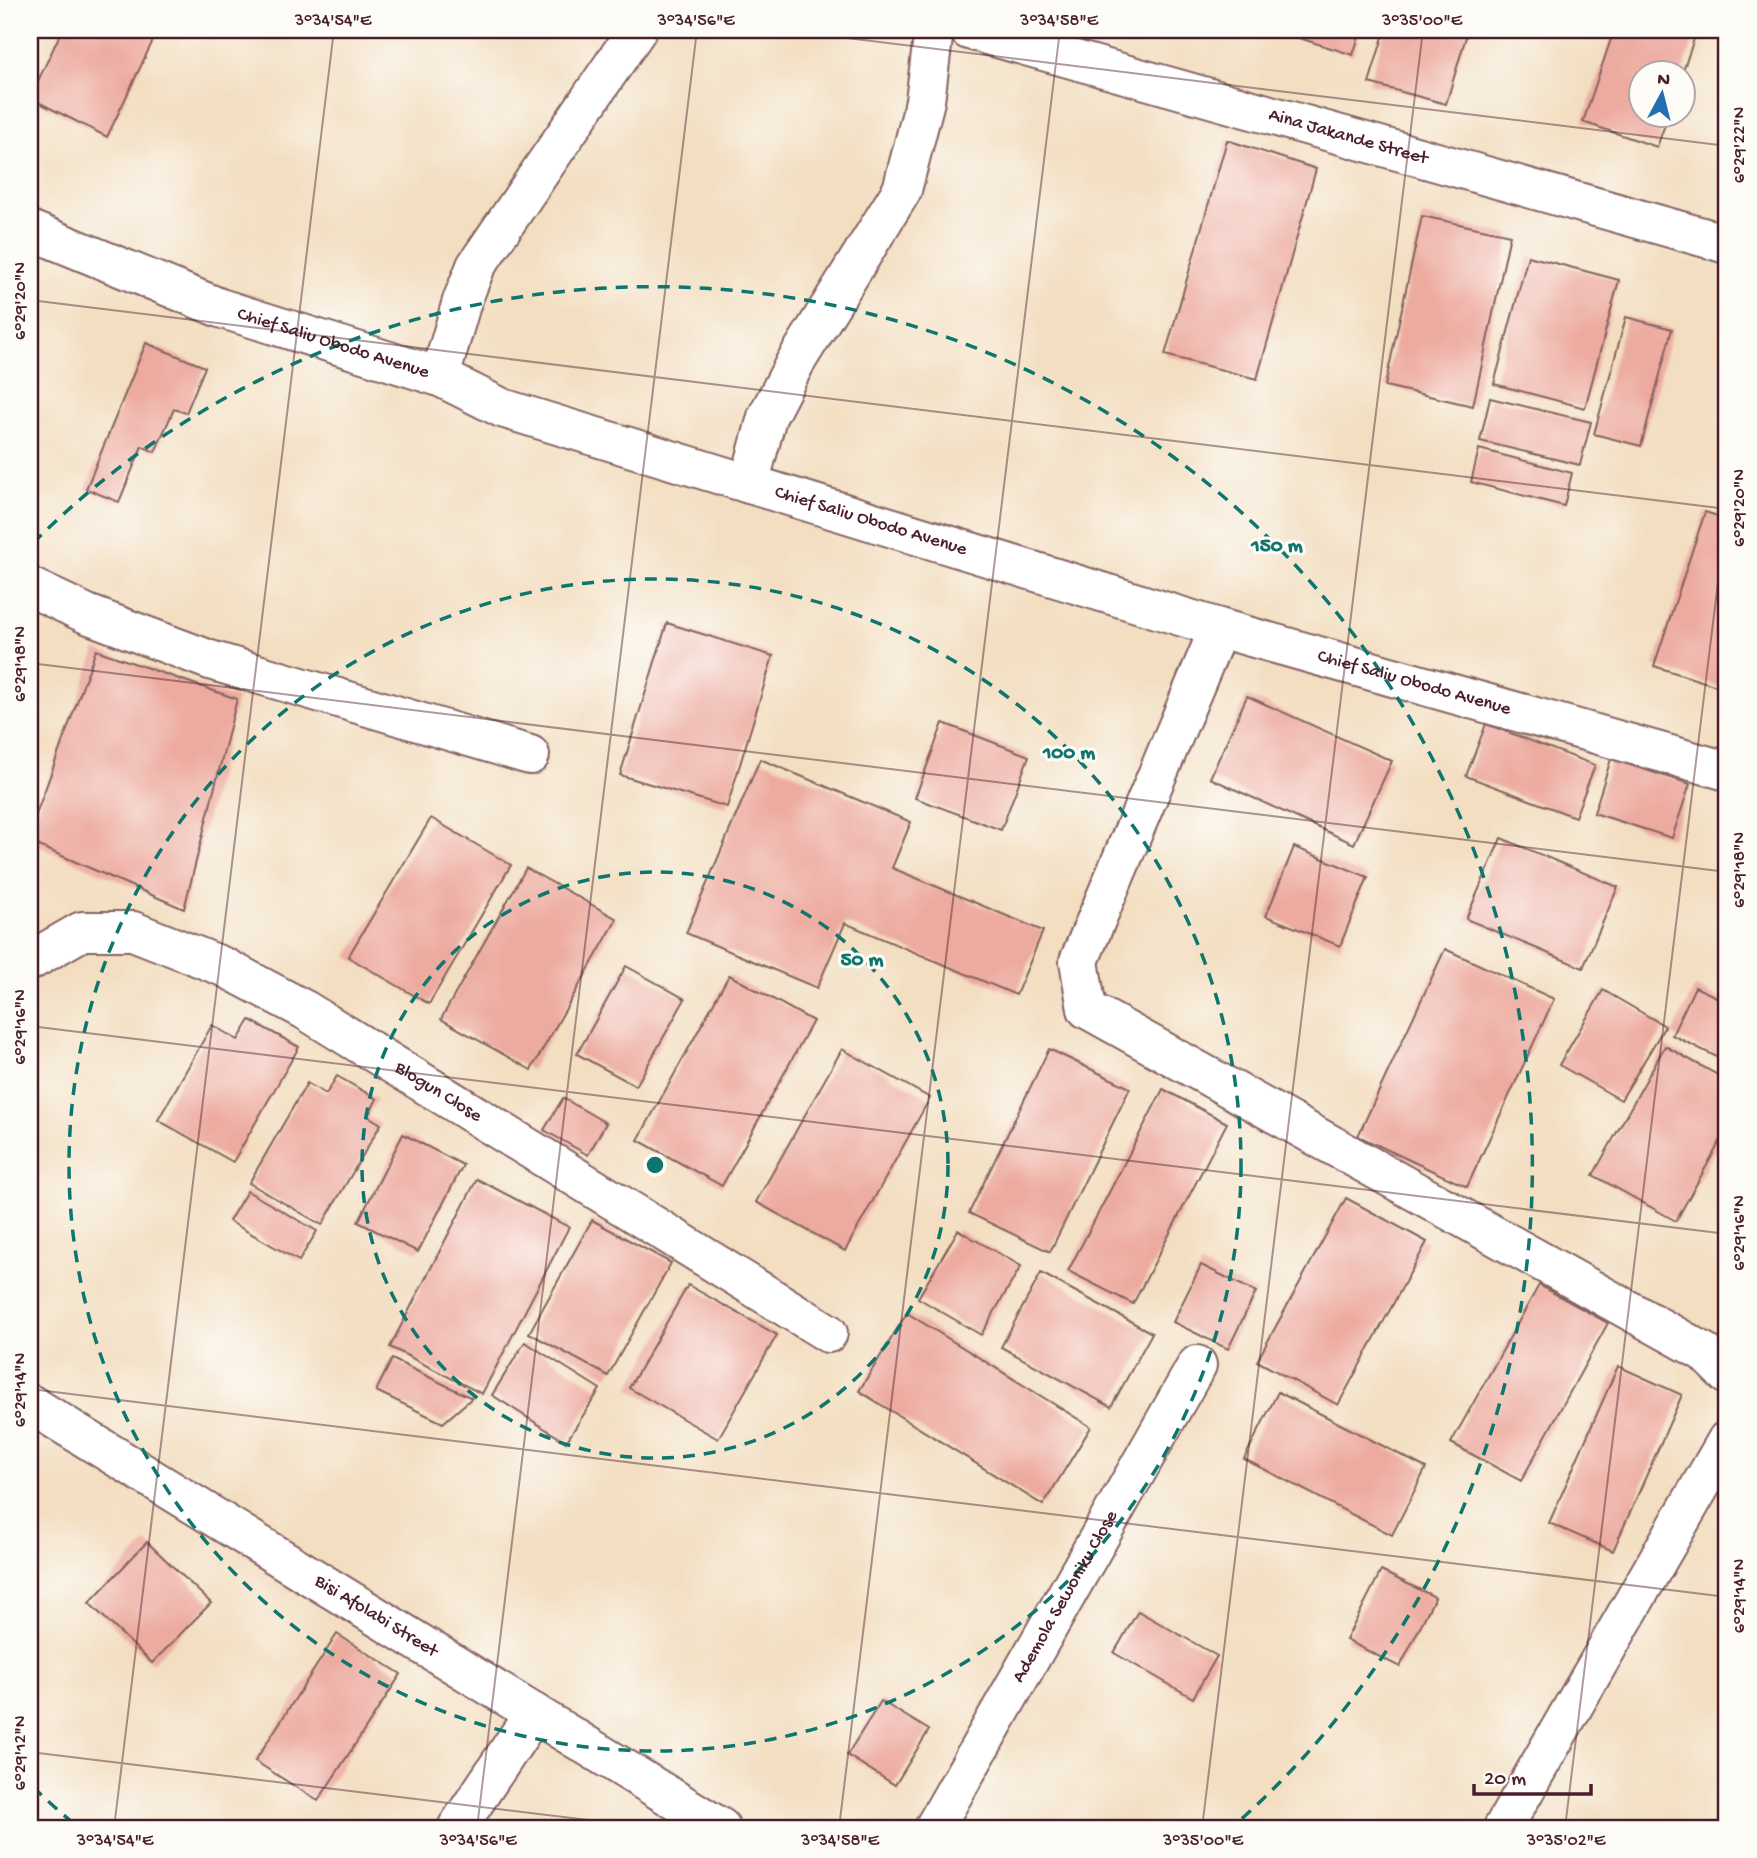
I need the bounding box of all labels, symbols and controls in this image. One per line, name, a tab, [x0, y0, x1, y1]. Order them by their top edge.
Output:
text: 3°34'54"E	[294, 11, 372, 32]
text: 3°34'56"E	[656, 11, 735, 32]
text: 3°34'58"E	[1019, 11, 1099, 32]
text: 3°35'00"E	[1381, 11, 1463, 32]
north arrow	[1628, 60, 1698, 130]
text: N	[1656, 68, 1671, 93]
street label: Aina Jakande Street	[1266, 104, 1433, 171]
text: 6°29'22"N	[1730, 107, 1751, 183]
text: 6°29'20"N	[11, 262, 32, 340]
street label: Chief Saliu Obodo Avenue	[234, 303, 432, 384]
text: 6°29'20"N	[1730, 469, 1751, 547]
street label: Chief Saliu Obodo Avenue	[772, 481, 970, 562]
text: 150 m	[1250, 535, 1303, 560]
text: 6°29'18"N	[11, 626, 32, 702]
street label: Chief Saliu Obodo Avenue	[1315, 645, 1514, 721]
text: 100 m	[1042, 742, 1095, 767]
text: 6°29'18"N	[1730, 832, 1751, 908]
text: 50 m	[841, 949, 884, 974]
text: 6°29'16"N	[11, 989, 32, 1065]
street label: Blogun Close	[389, 1056, 486, 1128]
centre of rings	[643, 1153, 667, 1177]
text: 6°29'16"N	[1730, 1195, 1751, 1271]
text: 6°29'14"N	[11, 1353, 32, 1427]
street label: Ademola Sewoniku Close	[1007, 1506, 1123, 1687]
text: 6°29'14"N	[1730, 1559, 1751, 1633]
street label: Bisi Afolabi Street	[309, 1569, 444, 1664]
text: 6°29'12"N	[11, 1716, 32, 1790]
scale bar	[1474, 1753, 1591, 1797]
text: 20 m	[1484, 1768, 1526, 1793]
text: 3°34'54"E	[76, 1831, 154, 1852]
text: 3°34'56"E	[438, 1831, 517, 1852]
text: 3°34'58"E	[800, 1831, 880, 1852]
text: 3°35'00"E	[1162, 1831, 1244, 1852]
text: 3°35'02"E	[1526, 1831, 1606, 1852]

